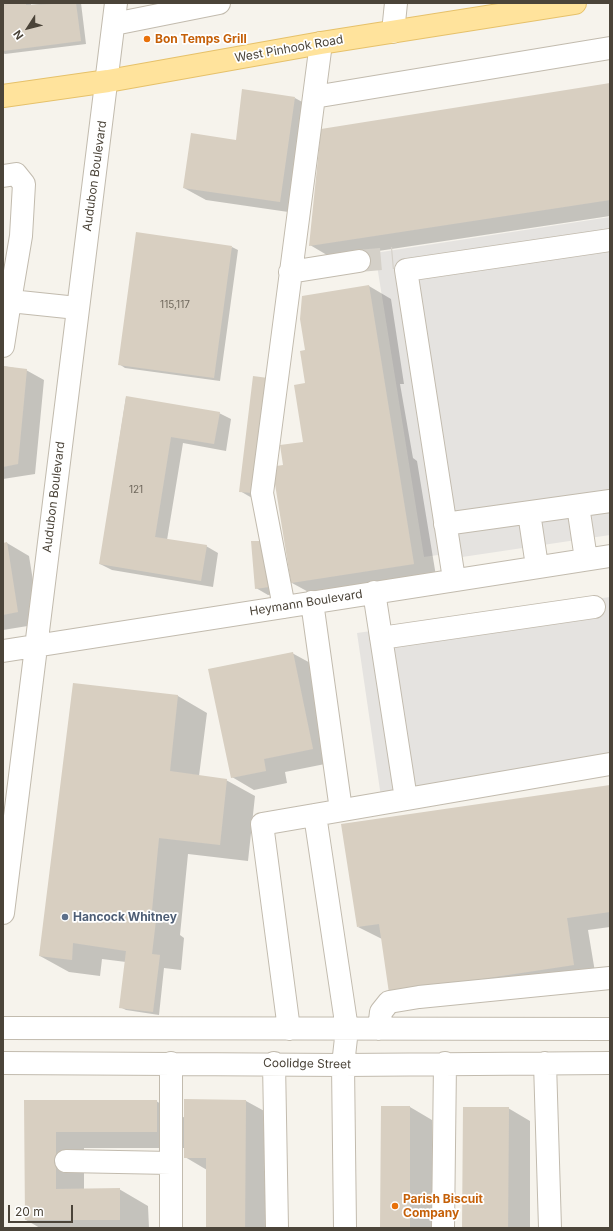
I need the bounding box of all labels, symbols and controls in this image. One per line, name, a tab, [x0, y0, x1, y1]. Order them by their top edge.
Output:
north arrow	[8, 8, 48, 48]
text: N	[10, 28, 26, 43]
place label: Bon Temps Grill	[155, 32, 247, 46]
street label: West Pinhook Road	[234, 32, 344, 66]
marker: Bon Temps Grill	[142, 34, 152, 44]
street label: Audubon Boulevard	[80, 120, 110, 232]
house number: 115,117	[160, 299, 190, 311]
street label: Audubon Boulevard	[40, 441, 68, 553]
house number: 121	[129, 484, 143, 496]
street label: Heymann Boulevard	[249, 587, 363, 619]
place label: Hancock Whitney	[73, 910, 177, 924]
marker: Hancock Whitney	[60, 912, 70, 922]
street label: Coolidge Street	[263, 1056, 351, 1072]
place label: Parish Biscuit Company	[403, 1192, 483, 1220]
scale bar	[10, 1197, 75, 1223]
marker: Parish Biscuit Company	[390, 1201, 400, 1211]
text: 20 m	[15, 1204, 44, 1219]

